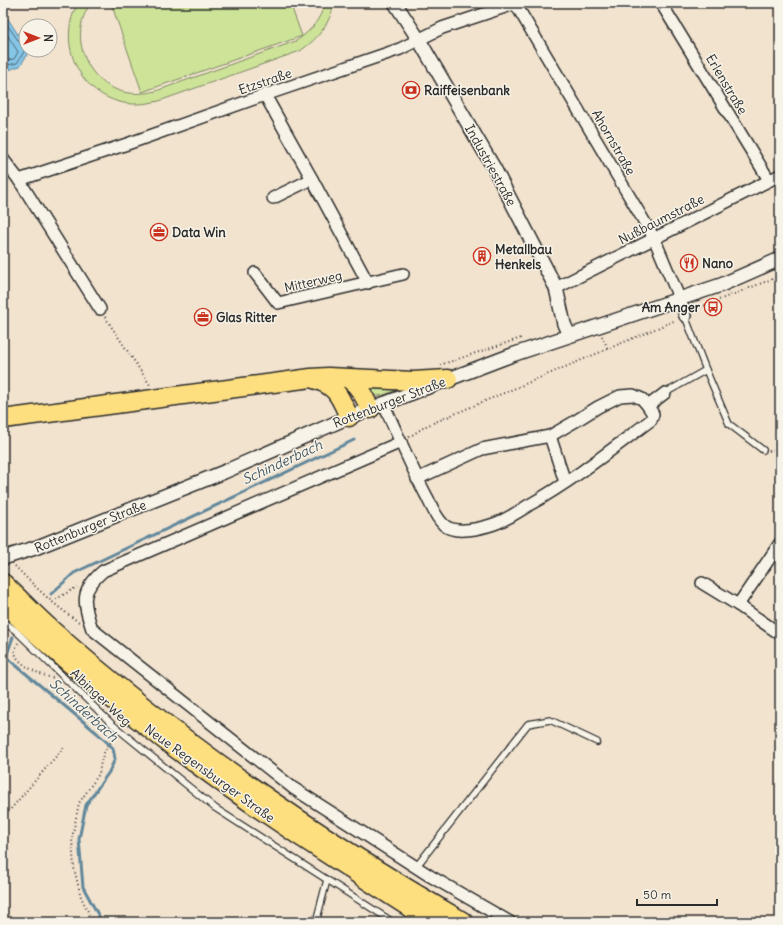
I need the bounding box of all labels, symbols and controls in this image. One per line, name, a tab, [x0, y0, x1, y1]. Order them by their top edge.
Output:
north arrow	[18, 18, 58, 58]
text: N	[41, 34, 55, 42]
street label: Erlenstraße	[702, 51, 751, 117]
street label: Etzstraße	[236, 64, 294, 98]
bank icon: Raiffeisenbank	[401, 80, 421, 100]
place label: Raiffeisenbank	[424, 82, 510, 99]
street label: Ahornstraße	[588, 106, 639, 178]
street label: Industriestraße	[461, 121, 520, 209]
street label: Nußbaumstraße	[615, 191, 707, 248]
office icon: Data Win	[149, 222, 169, 242]
place label: Data Win	[172, 224, 226, 241]
place label: Metallbau Henkels	[495, 241, 553, 273]
building icon: Metallbau Henkels	[472, 246, 492, 266]
restaurant icon: Nano	[679, 253, 699, 273]
place label: Nano	[702, 255, 733, 272]
street label: Mitterweg	[283, 267, 344, 296]
bus stop icon: Am Anger	[703, 297, 723, 317]
place label: Am Anger	[642, 299, 701, 316]
office icon: Glas Ritter	[193, 307, 213, 327]
place label: Glas Ritter	[216, 309, 278, 326]
street label: Rottenburger Straße	[331, 373, 448, 432]
water label: Schinderbach	[239, 435, 326, 488]
street label: Rottenburger Straße	[32, 496, 149, 557]
street label: Albinger Weg	[67, 665, 135, 730]
water label: Schinderbach	[46, 674, 123, 746]
street label: Neue Regensburger Straße	[141, 720, 278, 826]
scale bar	[637, 881, 717, 907]
text: 50 m	[643, 887, 672, 902]

